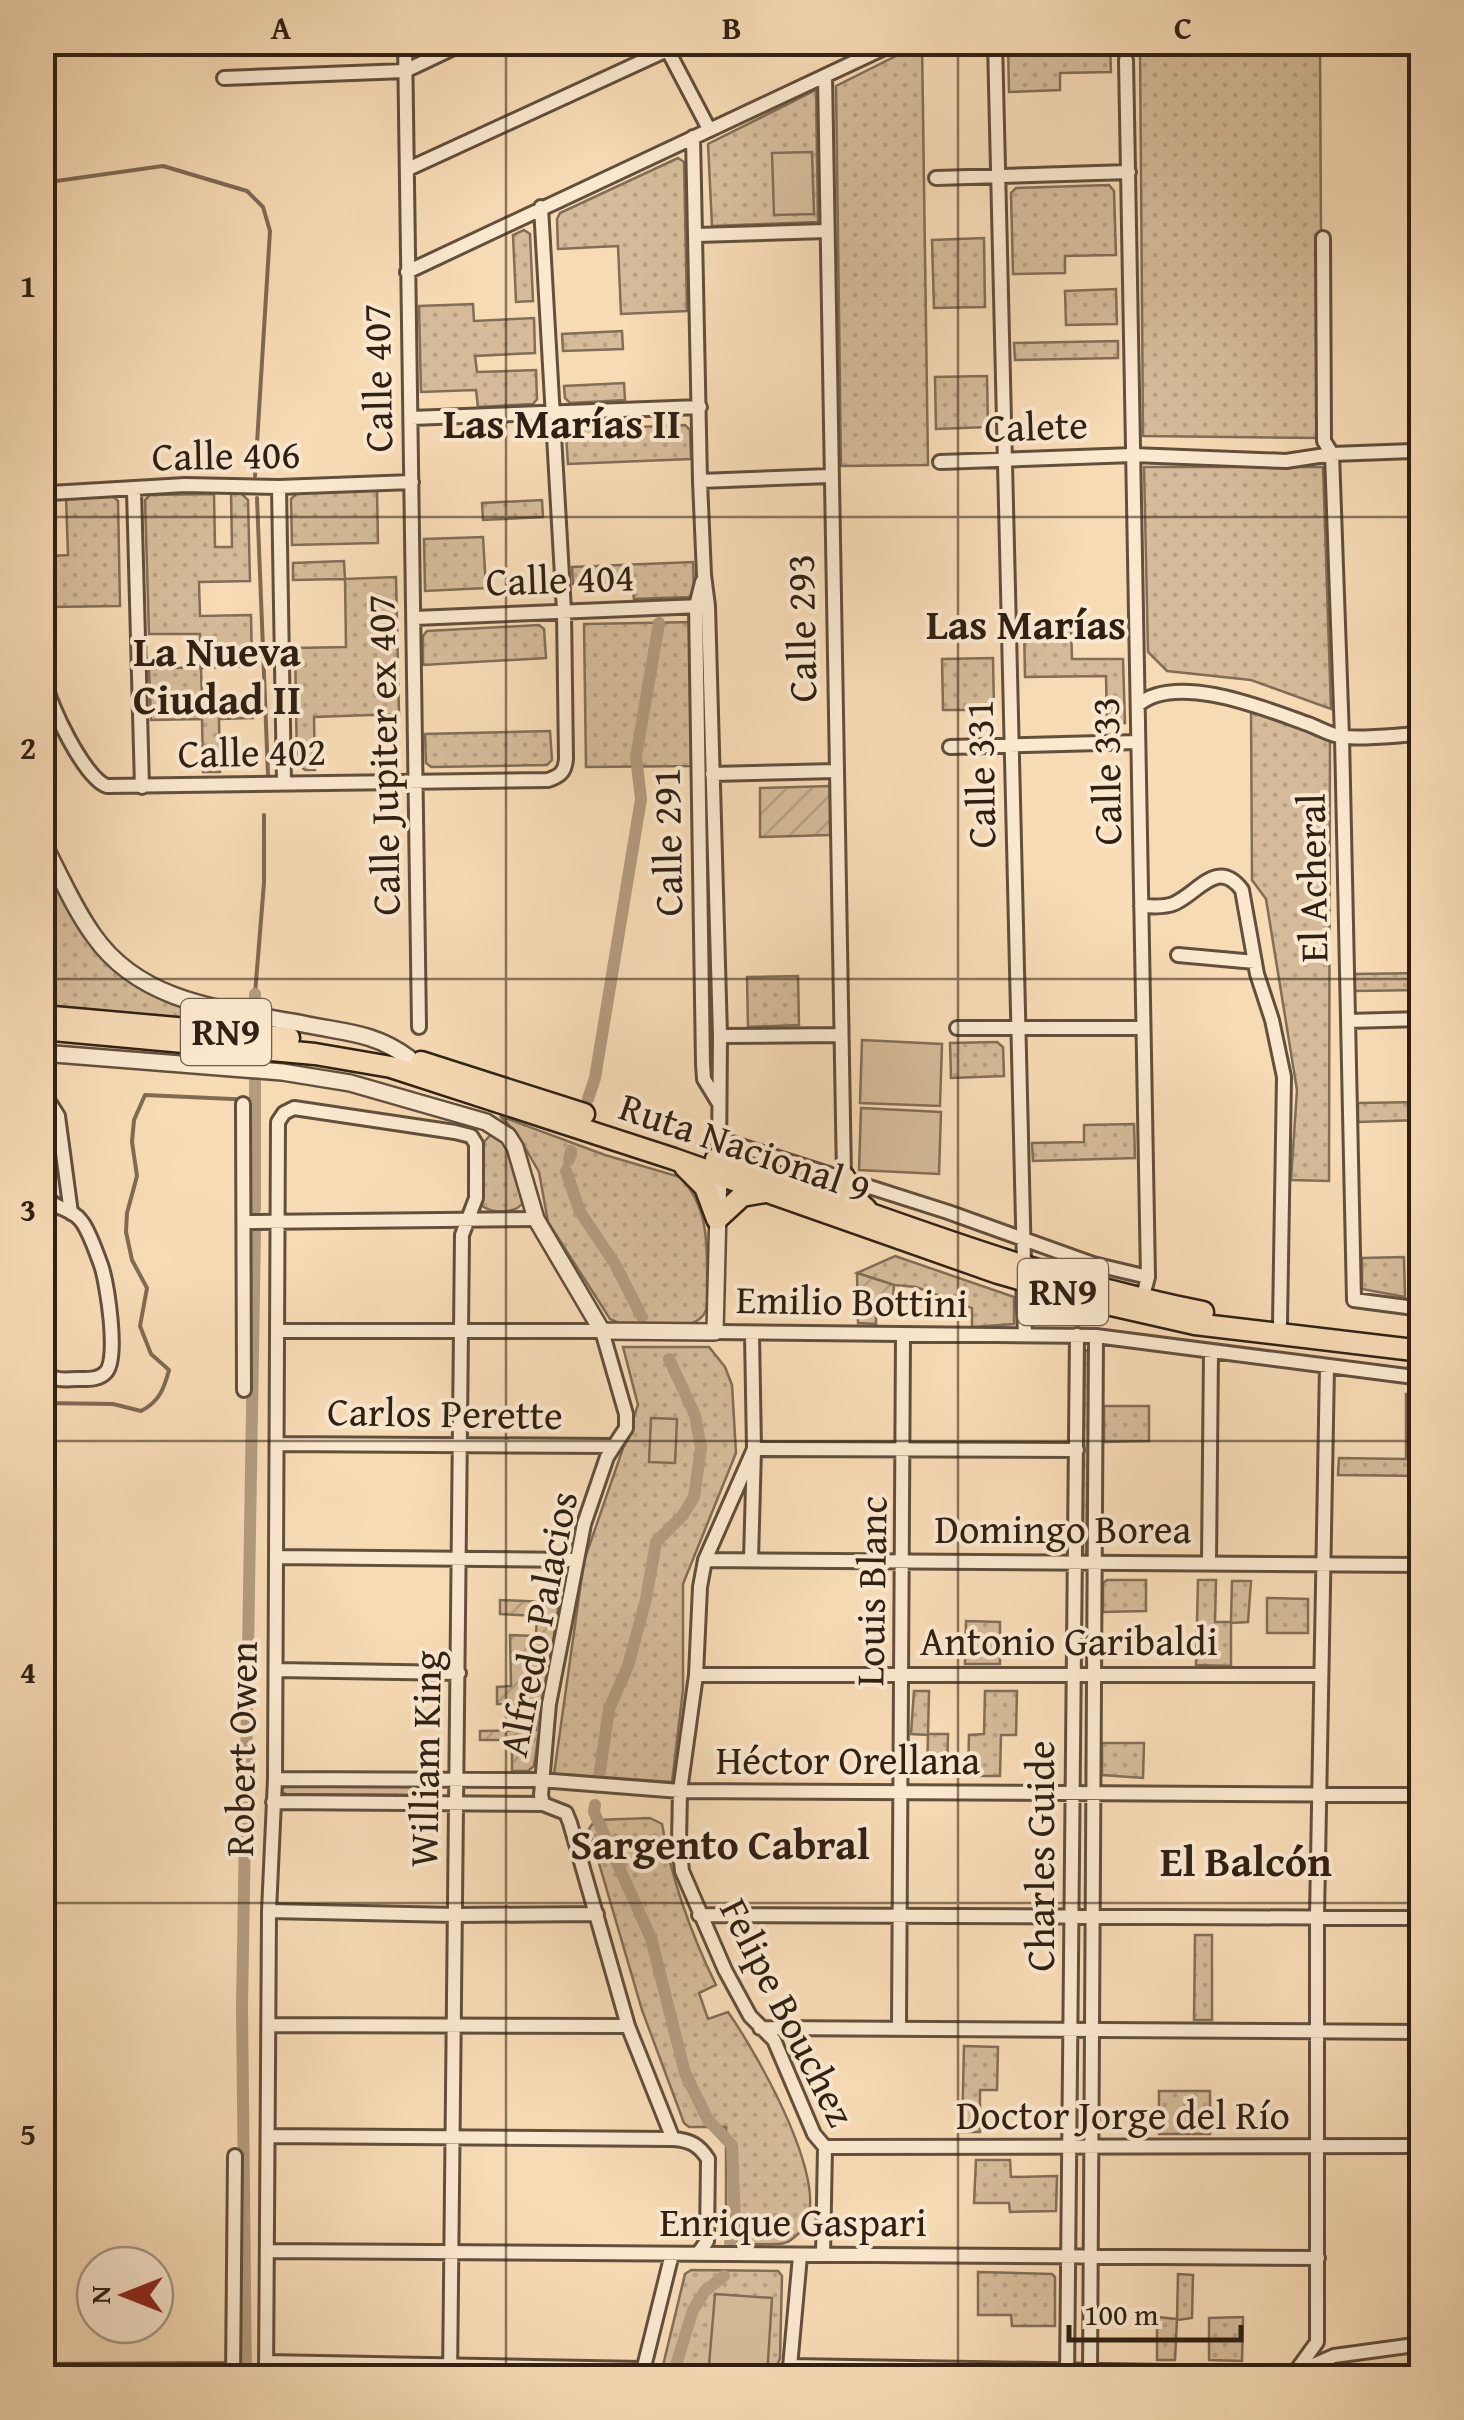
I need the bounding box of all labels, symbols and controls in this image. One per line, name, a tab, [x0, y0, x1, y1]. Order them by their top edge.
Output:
text: A	[271, 4, 292, 51]
text: B	[722, 4, 742, 51]
text: C	[1174, 4, 1192, 51]
text: 1	[20, 262, 36, 309]
street label: Calle 407	[346, 303, 407, 453]
district label: Las Marías II	[443, 392, 681, 453]
street label: Calete	[983, 394, 1089, 457]
street label: Calle 406	[151, 424, 301, 485]
street label: Calle 404	[485, 546, 635, 611]
street label: Calle 293	[770, 553, 831, 703]
district label: Las Marías	[926, 593, 1126, 654]
street label: Calle Jupiter ex 407	[350, 594, 415, 916]
district label: La Nueva Ciudad II	[133, 620, 301, 729]
street label: Calle 333	[1075, 696, 1136, 846]
street label: Calle 331	[949, 699, 1010, 849]
street label: Calle 402	[177, 721, 327, 782]
text: 2	[20, 724, 36, 771]
street label: Calle 291	[636, 767, 697, 917]
street label: El Acheral	[1281, 793, 1342, 963]
road number: RN9	[181, 999, 271, 1065]
street label: Ruta Nacional 9	[612, 1076, 878, 1217]
text: 3	[20, 1186, 36, 1233]
road number: RN9	[1018, 1259, 1108, 1325]
street label: Emilio Bottini	[735, 1269, 969, 1332]
street label: Carlos Perette	[327, 1381, 563, 1444]
street label: Alfredo Palacios	[483, 1486, 592, 1762]
street label: Louis Blanc	[839, 1495, 902, 1687]
street label: Domingo Borea	[935, 1499, 1192, 1558]
street label: Antonio Garibaldi	[920, 1611, 1218, 1670]
street label: Robert Owen	[209, 1641, 272, 1857]
text: 4	[20, 1648, 36, 1695]
street label: William King	[393, 1650, 456, 1868]
street label: Héctor Orellana	[716, 1730, 980, 1789]
street label: Charles Guide	[1010, 1741, 1069, 1971]
district label: Sargento Cabral	[570, 1813, 870, 1874]
district label: El Balcón	[1160, 1830, 1332, 1891]
street label: Felipe Bouchez	[706, 1887, 871, 2136]
street label: Doctor Jorge del Río	[956, 2085, 1290, 2144]
text: 5	[20, 2110, 36, 2157]
street label: Enrique Gaspari	[659, 2192, 927, 2251]
north arrow	[75, 2245, 175, 2345]
scale bar	[1069, 2280, 1242, 2342]
text: N	[79, 2285, 120, 2304]
text: 100 m	[1084, 2292, 1159, 2336]

